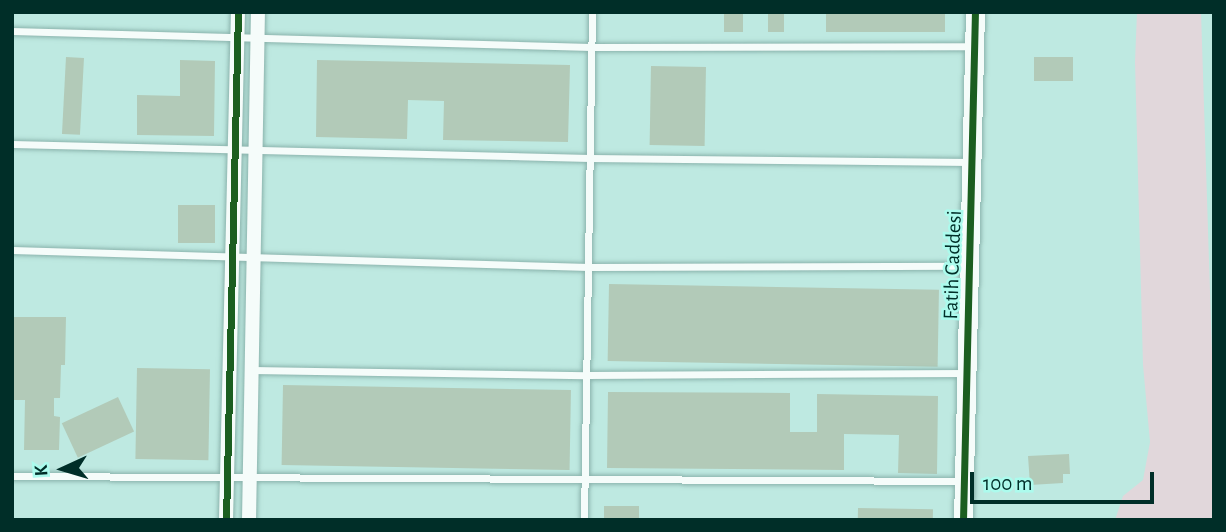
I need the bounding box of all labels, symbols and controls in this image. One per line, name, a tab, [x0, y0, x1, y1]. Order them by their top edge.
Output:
street label: Fatih Caddesi	[939, 210, 967, 320]
north arrow	[28, 434, 98, 504]
scale bar	[974, 458, 1158, 502]
text: K	[32, 464, 51, 477]
text: 100 m	[983, 473, 1033, 494]

